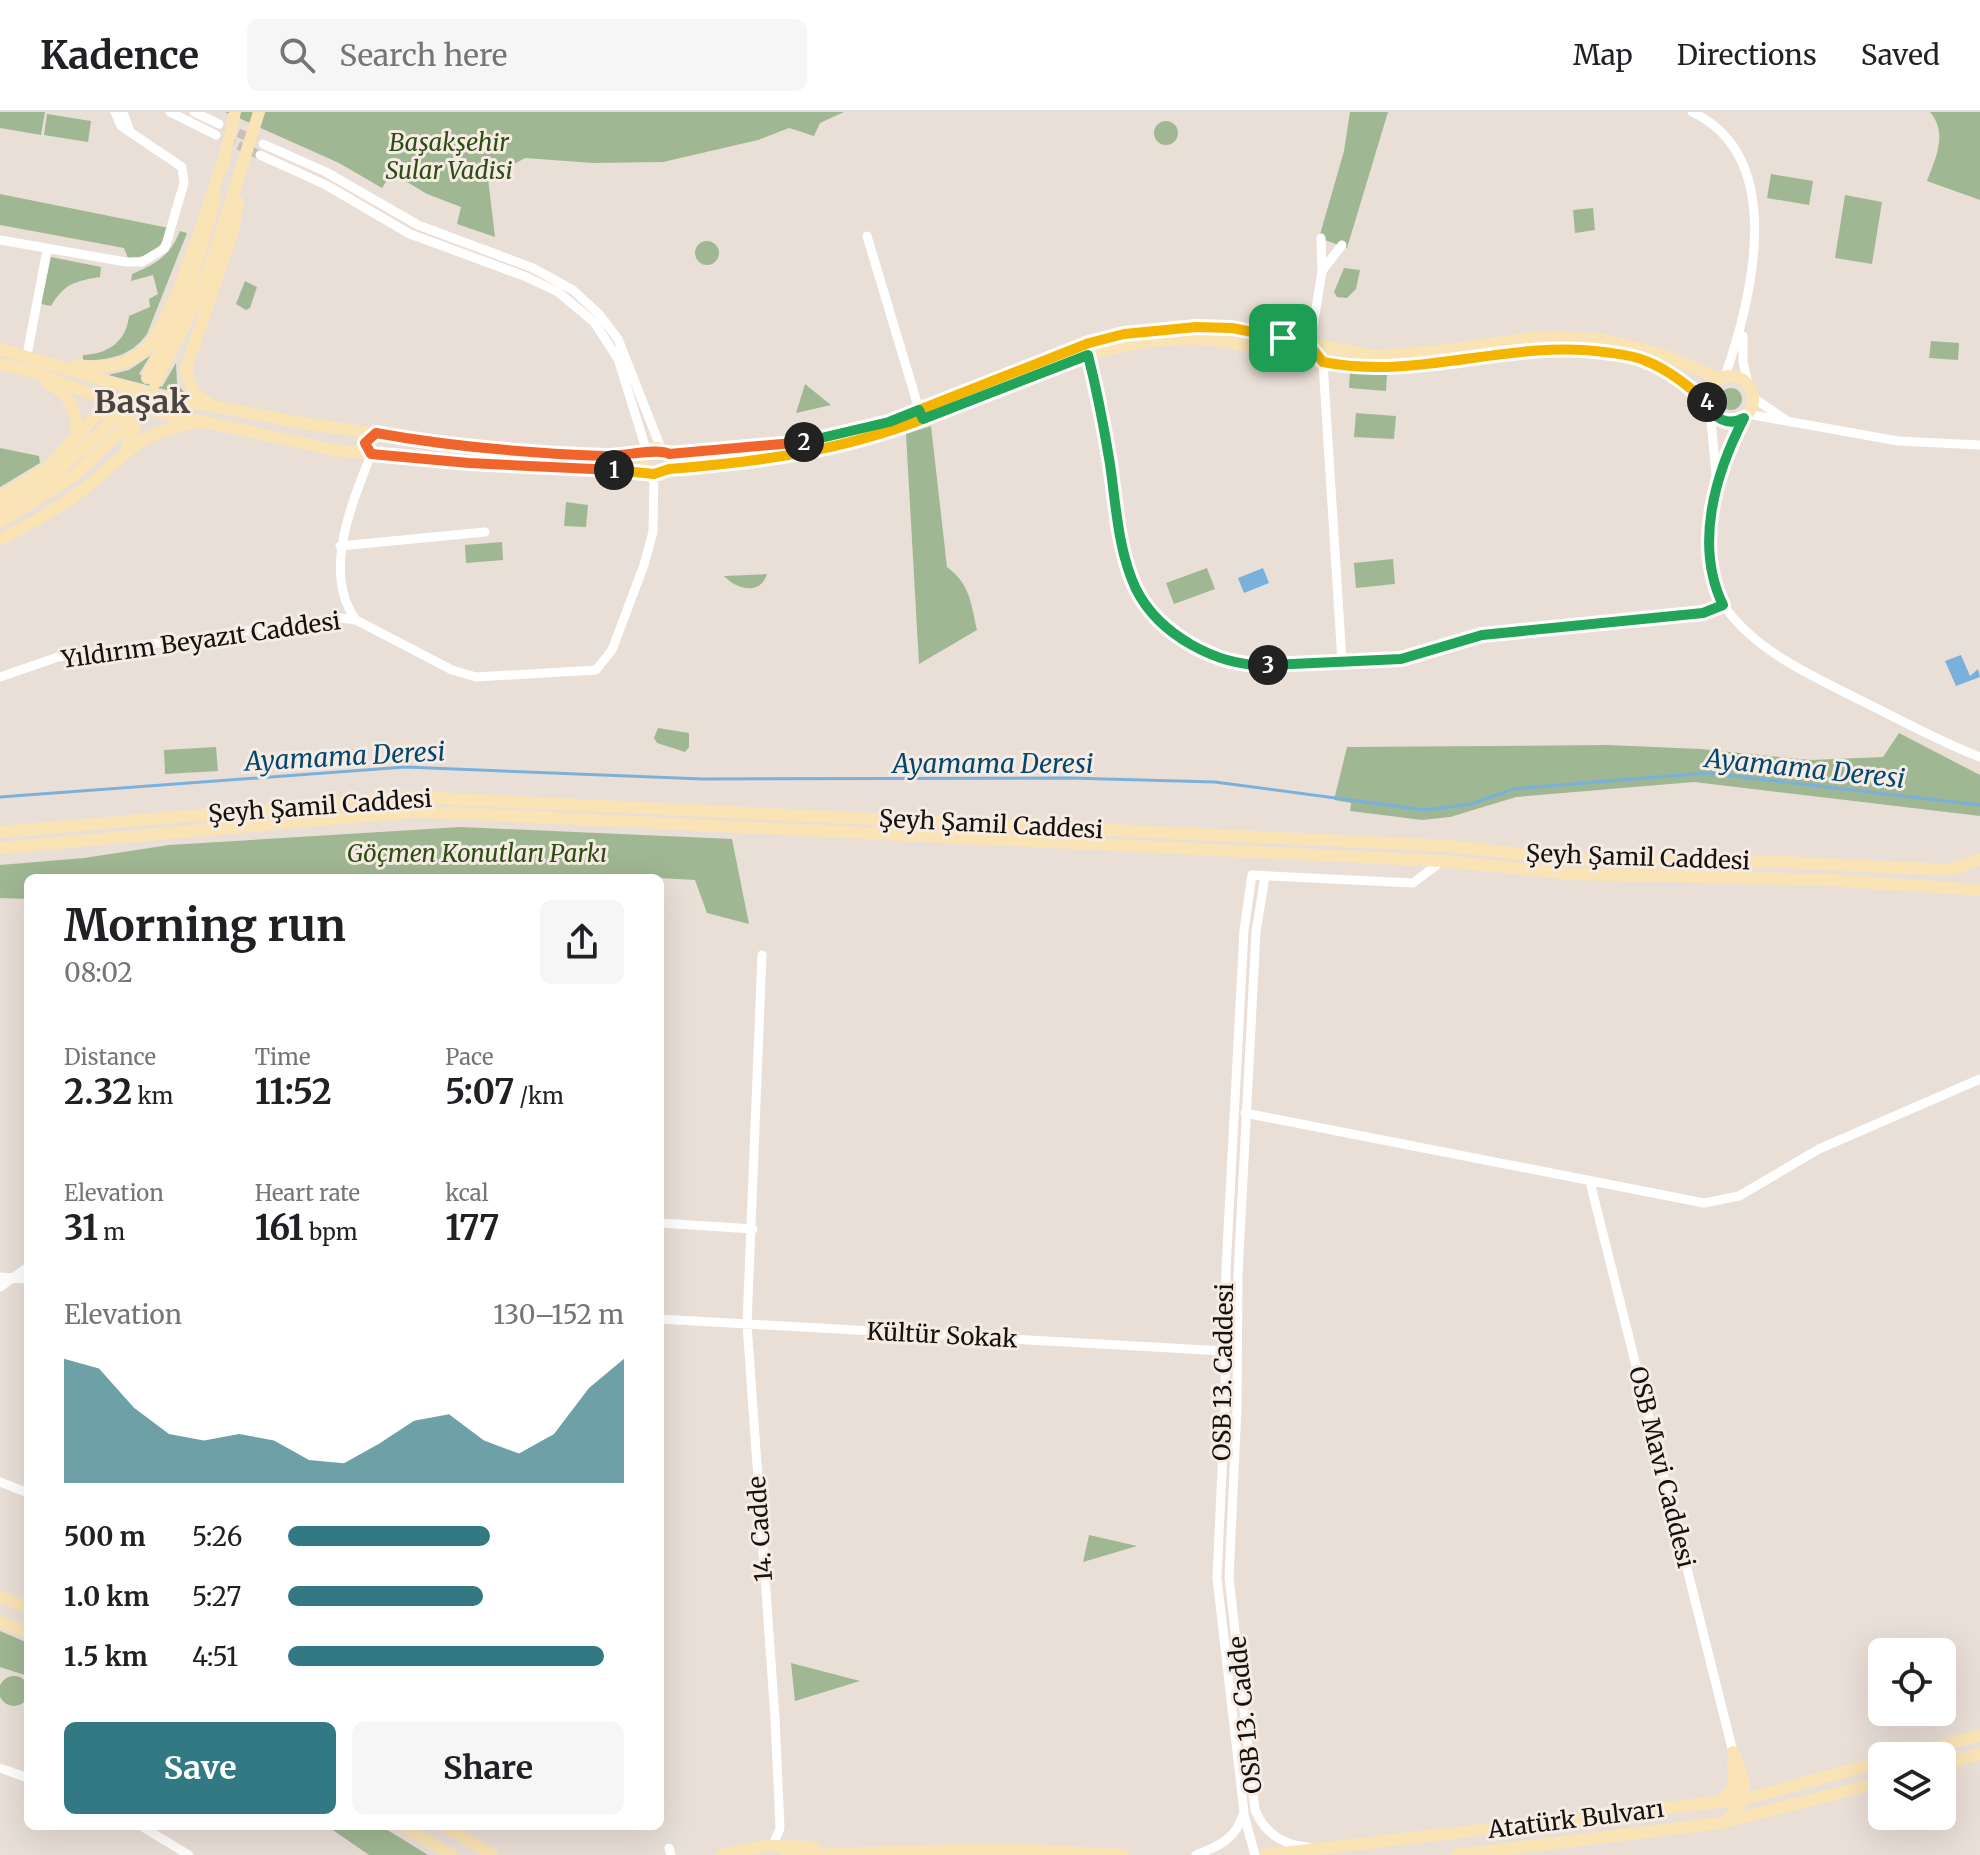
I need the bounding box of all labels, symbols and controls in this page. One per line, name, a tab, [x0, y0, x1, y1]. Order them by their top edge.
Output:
search box	[247, 19, 807, 91]
text: Kadence	[40, 32, 199, 79]
icon: search	[275, 33, 319, 77]
text: Search here	[339, 36, 507, 74]
text: Map	[1573, 37, 1633, 73]
text: Directions	[1677, 37, 1817, 73]
text: Saved	[1861, 37, 1940, 73]
park label: Başakşehir Sular Vadisi	[385, 127, 513, 186]
pin	[1249, 304, 1317, 372]
icon: arrive	[1261, 316, 1305, 360]
district label: Başak	[94, 382, 190, 422]
pin: 4	[1687, 382, 1727, 422]
text: 4	[1700, 388, 1714, 416]
pin: 2	[784, 422, 824, 462]
text: 2	[798, 428, 810, 456]
pin: 1	[594, 450, 634, 490]
text: 1	[609, 456, 619, 484]
street label: Yıldırım Beyazıt Caddesi	[58, 605, 343, 675]
pin: 3	[1248, 645, 1288, 685]
text: 3	[1262, 651, 1274, 679]
water label: Ayamama Deresi	[242, 734, 446, 778]
water label: Ayamama Deresi	[1701, 741, 1907, 795]
water label: Ayamama Deresi	[891, 747, 1093, 780]
street label: Şeyh Şamil Caddesi	[207, 783, 433, 829]
street label: Şeyh Şamil Caddesi	[878, 803, 1104, 845]
park label: Göçmen Konutları Parkı	[347, 838, 607, 869]
street label: Şeyh Şamil Caddesi	[1525, 838, 1751, 876]
text: Morning run	[64, 898, 346, 953]
button: share	[540, 900, 624, 984]
text: 08:02	[64, 956, 133, 989]
text: Distance	[64, 1043, 156, 1071]
text: Time	[255, 1043, 310, 1071]
text: Pace	[445, 1043, 493, 1071]
text: 2.32	[64, 1071, 132, 1113]
text: 11:52	[255, 1071, 332, 1113]
text: 5:07	[445, 1071, 514, 1113]
text: km	[132, 1082, 173, 1110]
text: /km	[514, 1082, 564, 1110]
text: Elevation	[64, 1179, 164, 1207]
text: Heart rate	[255, 1179, 360, 1207]
text: kcal	[445, 1179, 489, 1207]
text: 31	[64, 1207, 98, 1249]
text: 161	[255, 1207, 304, 1249]
text: 177	[445, 1207, 499, 1249]
text: m	[98, 1218, 125, 1246]
text: bpm	[304, 1218, 358, 1246]
street label: OSB 13. Caddesi	[1206, 1283, 1240, 1461]
text: Elevation	[64, 1298, 182, 1331]
text: 130–152 m	[493, 1298, 624, 1331]
street label: Kültür Sokak	[866, 1316, 1019, 1354]
street label: OSB Mavi Caddesi	[1622, 1363, 1702, 1571]
street label: 14. Cadde	[741, 1475, 779, 1583]
text: 500 m	[64, 1520, 146, 1553]
text: 5:26	[192, 1520, 242, 1553]
text: 1.0 km	[64, 1580, 149, 1613]
text: 5:27	[192, 1580, 241, 1613]
street label: OSB 13. Cadde	[1221, 1635, 1269, 1795]
map controls	[1868, 1638, 1956, 1830]
button: locate	[1868, 1638, 1956, 1726]
text: 1.5 km	[64, 1640, 148, 1673]
text: 4:51	[192, 1640, 238, 1673]
button: Save	[64, 1722, 336, 1814]
button: Share	[352, 1722, 624, 1814]
button: layers	[1868, 1742, 1956, 1830]
street label: Atatürk Bulvarı	[1485, 1793, 1666, 1845]

